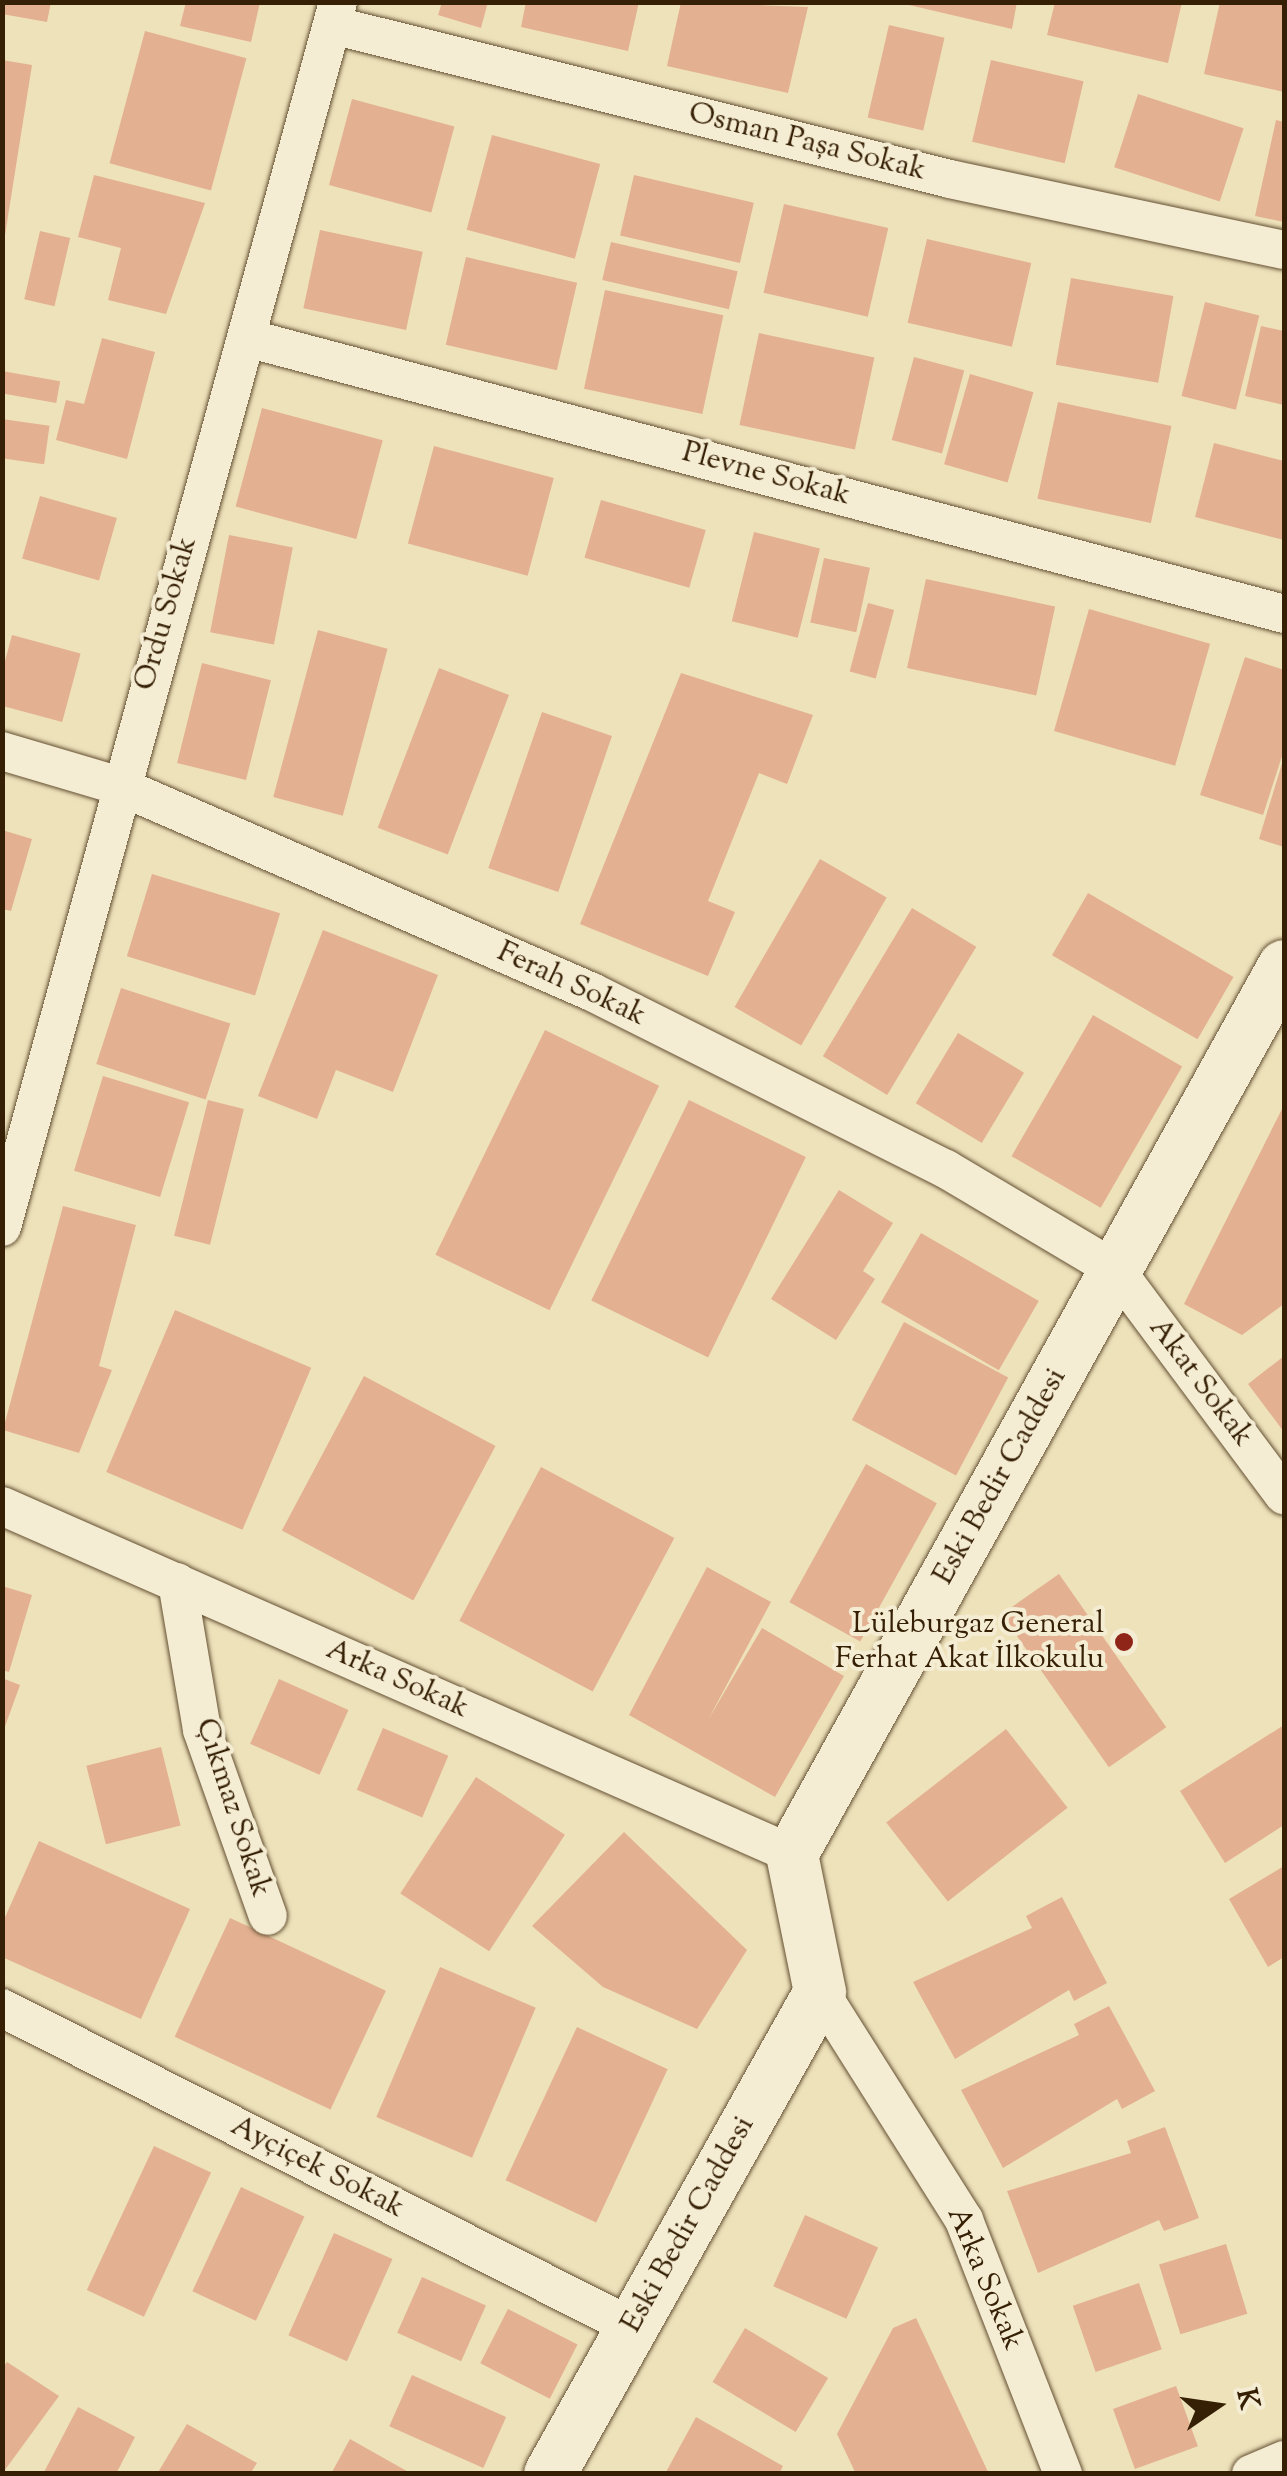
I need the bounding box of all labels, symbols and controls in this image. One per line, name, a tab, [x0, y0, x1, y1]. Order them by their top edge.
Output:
street label: Osman Paşa Sokak	[685, 96, 929, 190]
street label: Plevne Sokak	[678, 435, 854, 515]
street label: Ordu Sokak	[128, 533, 206, 695]
street label: Ferah Sokak	[491, 935, 651, 1035]
street label: Akat Sokak	[1140, 1312, 1260, 1454]
street label: Eski Bedir Caddesi	[927, 1363, 1075, 1591]
place label: Lüleburgaz General Ferhat Akat İlkokulu	[835, 1607, 1104, 1678]
marker: Lüleburgaz General Ferhat Akat İlkokulu	[1113, 1631, 1135, 1653]
street label: Arka Sokak	[320, 1633, 474, 1727]
street label: Çıkmaz Sokak	[186, 1714, 278, 1902]
street label: Ayçiçek Sokak	[224, 2109, 410, 2227]
street label: Eski Bedir Caddesi	[615, 2111, 763, 2339]
street label: Arka Sokak	[938, 2202, 1030, 2356]
north arrow	[1167, 2356, 1267, 2456]
text: K	[1224, 2385, 1268, 2414]

